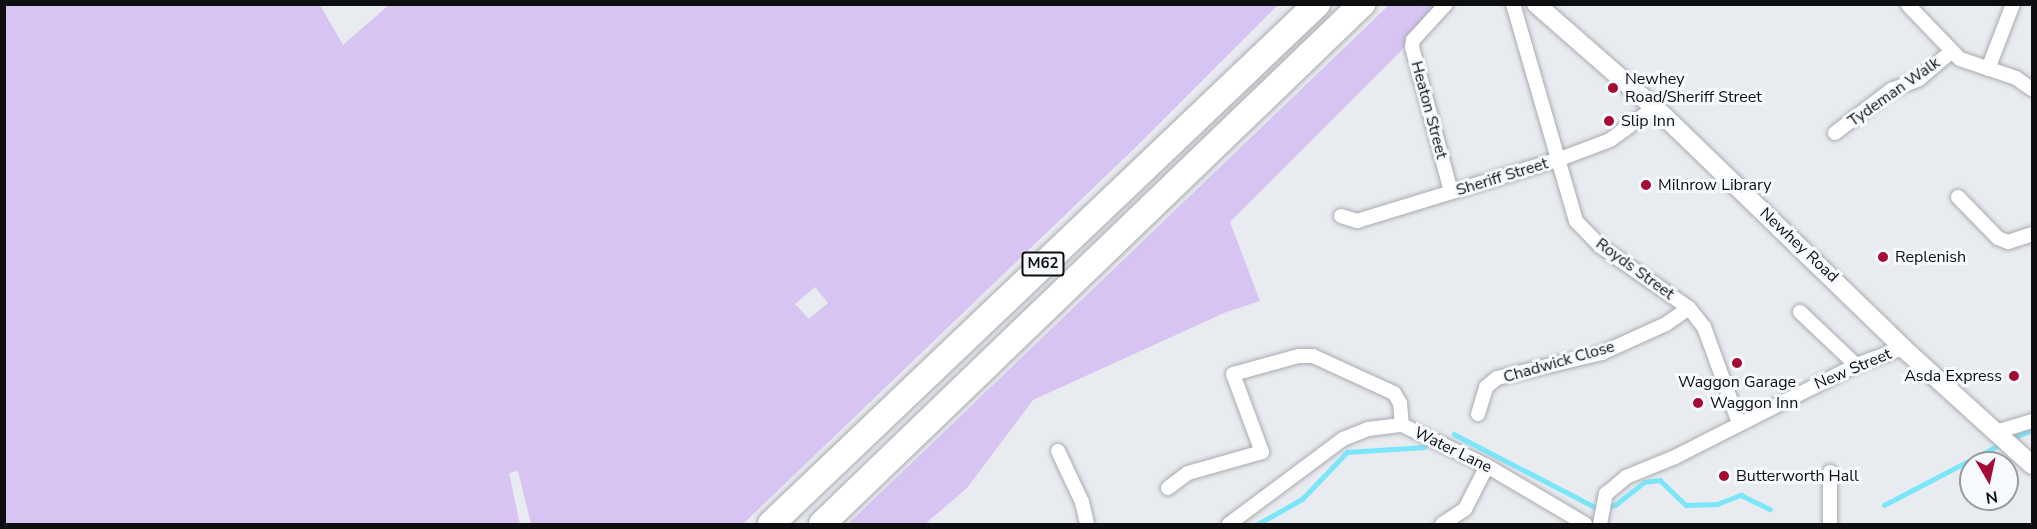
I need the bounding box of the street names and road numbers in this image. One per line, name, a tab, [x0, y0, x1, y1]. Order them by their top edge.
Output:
street label: Tydeman Walk	[1844, 53, 1944, 131]
street label: Heaton Street	[1407, 59, 1451, 161]
street label: Sheriff Street	[1454, 154, 1550, 200]
street label: Newhey Road	[1756, 204, 1842, 286]
street label: Royds Street	[1592, 234, 1678, 304]
road number: M62	[1020, 252, 1066, 276]
street label: Chadwick Close	[1501, 337, 1617, 387]
street label: New Street	[1812, 344, 1894, 394]
street label: Water Lane	[1411, 423, 1495, 477]

